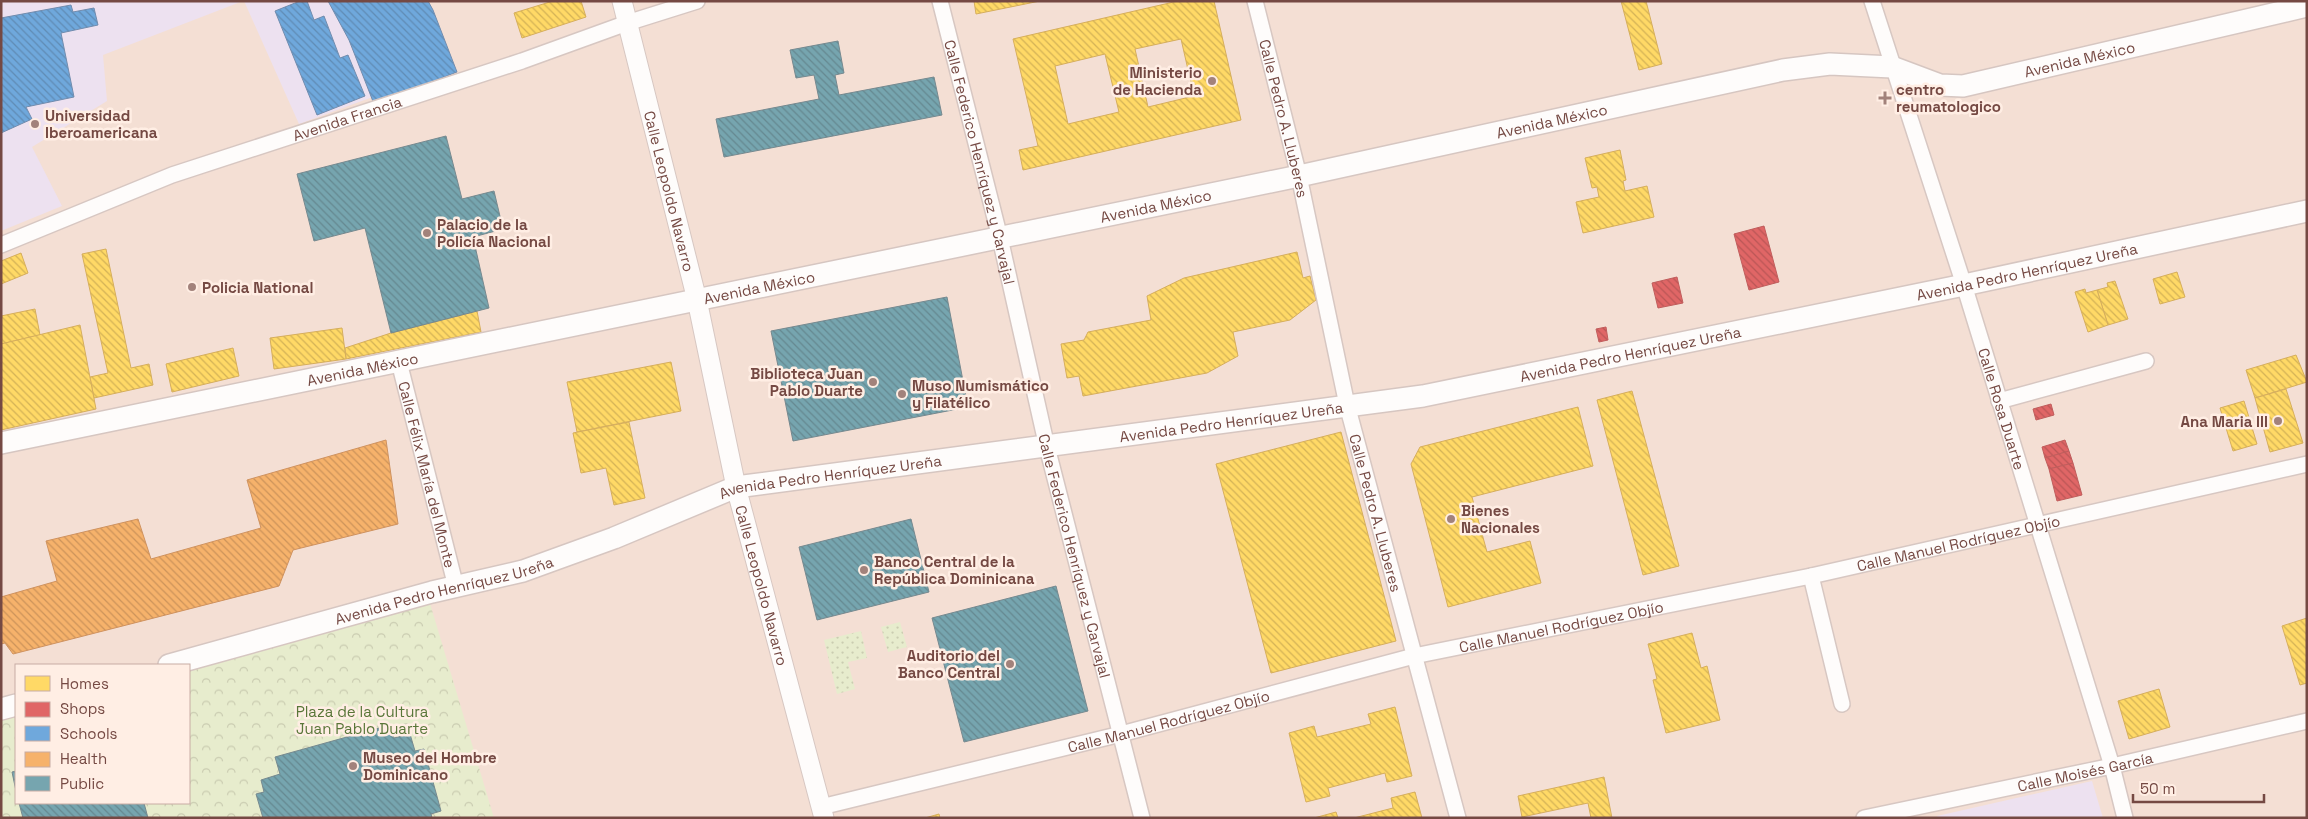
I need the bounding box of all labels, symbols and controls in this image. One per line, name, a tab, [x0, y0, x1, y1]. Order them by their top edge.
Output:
street label: Calle Pedro A. Lluberes	[1255, 37, 1313, 199]
street label: Avenida México	[2022, 37, 2137, 81]
street label: Calle Federico Henríquez y Carvajal	[941, 38, 1020, 286]
place label: Ministerio de Hacienda	[1113, 63, 1202, 99]
marker: Ministerio de Hacienda	[1206, 75, 1218, 87]
place label: centro reumatologico	[1896, 80, 2001, 116]
street label: Avenida Francia	[290, 91, 404, 145]
marker: centro reumatologico	[1878, 91, 1892, 105]
street label: Avenida México	[1495, 99, 1609, 142]
place label: Universidad Iberoamericana	[45, 106, 158, 142]
street label: Calle Leopoldo Navarro	[640, 109, 699, 274]
marker: Universidad Iberoamericana	[29, 118, 41, 130]
street label: Avenida México	[1098, 185, 1213, 226]
place label: Palacio de la Policía Nacional	[437, 215, 551, 251]
marker: Palacio de la Policía Nacional	[421, 227, 433, 239]
street label: Avenida Pedro Henríquez Ureña	[1915, 238, 2139, 304]
street label: Avenida México	[702, 266, 816, 308]
place label: Policia National	[202, 278, 313, 297]
marker: Policia National	[186, 281, 198, 293]
street label: Avenida Pedro Henríquez Ureña	[1518, 321, 1743, 385]
street label: Calle Rosa Duarte	[1974, 346, 2030, 472]
street label: Avenida México	[305, 348, 420, 389]
place label: Biblioteca Juan Pablo Duarte	[750, 364, 863, 400]
marker: Biblioteca Juan Pablo Duarte	[867, 376, 879, 388]
place label: Muso Numismático y Filatélico	[912, 376, 1049, 412]
street label: Calle Félix María del Monte	[395, 379, 460, 570]
marker: Muso Numismático y Filatélico	[896, 388, 908, 400]
street label: Avenida Pedro Henríquez Ureña	[1118, 397, 1345, 446]
place label: Ana Maria III	[2181, 412, 2268, 431]
marker: Ana Maria III	[2272, 415, 2284, 427]
street label: Calle Federico Henríquez y Carvajal	[1035, 432, 1115, 680]
street label: Calle Pedro A. Lluberes	[1346, 432, 1406, 594]
street label: Avenida Pedro Henríquez Ureña	[716, 450, 943, 503]
place label: Bienes Nacionales	[1461, 501, 1540, 537]
street label: Calle Leopoldo Navarro	[732, 503, 793, 668]
street label: Calle Manuel Rodríguez Objío	[1855, 511, 2062, 575]
marker: Bienes Nacionales	[1445, 513, 1457, 525]
street label: Avenida Pedro Henríquez Ureña	[332, 551, 556, 628]
place label: Banco Central de la República Dominicana	[874, 552, 1035, 588]
marker: Banco Central de la República Dominicana	[858, 564, 870, 576]
street label: Calle Manuel Rodríguez Objío	[1457, 596, 1665, 656]
place label: Auditorio del Banco Central	[898, 646, 1000, 682]
marker: Auditorio del Banco Central	[1004, 658, 1016, 670]
legend	[15, 664, 190, 804]
text: Homes	[60, 674, 109, 693]
street label: Calle Manuel Rodríguez Objío	[1066, 685, 1272, 756]
text: Shops	[60, 699, 105, 718]
park label: Plaza de la Cultura Juan Pablo Duarte	[296, 702, 429, 738]
text: Schools	[60, 724, 118, 743]
street label: Calle Moisés García	[2016, 747, 2155, 795]
place label: Museo del Hombre Dominicano	[363, 748, 497, 784]
text: Health	[60, 749, 107, 768]
marker: Museo del Hombre Dominicano	[347, 760, 359, 772]
scale bar	[2133, 772, 2264, 804]
text: Public	[60, 774, 104, 793]
text: 50 m	[2140, 779, 2175, 798]

